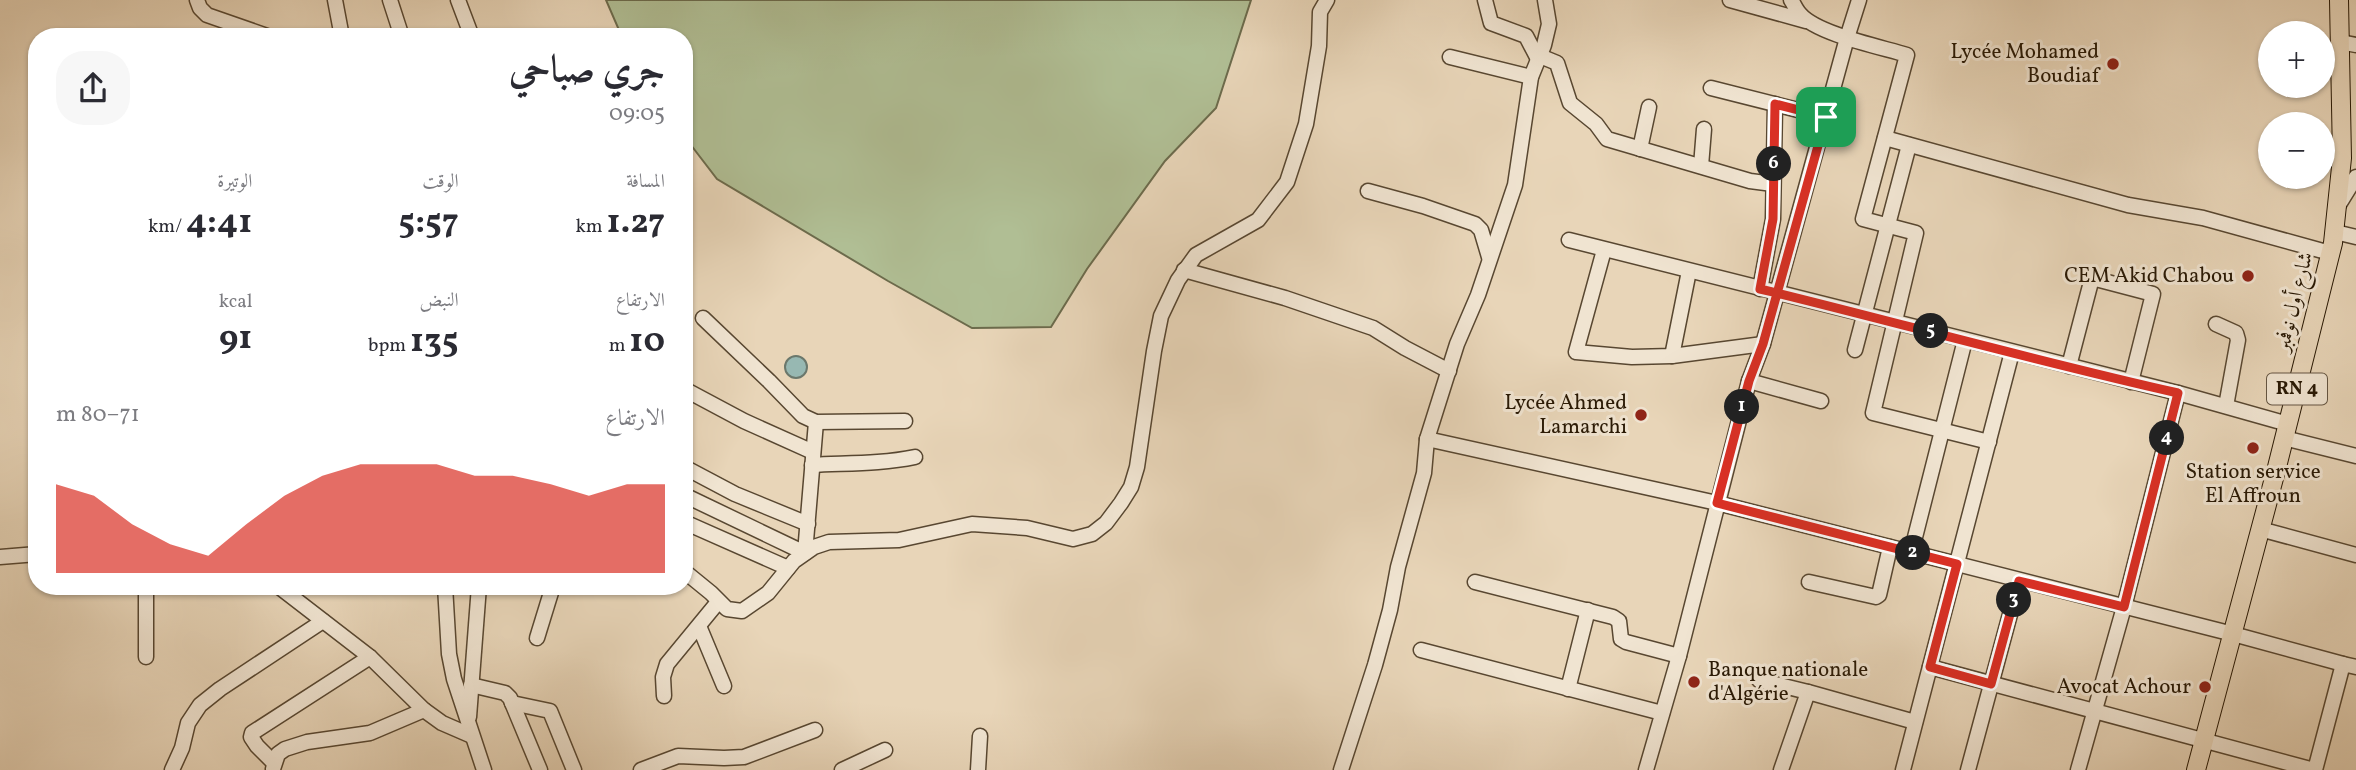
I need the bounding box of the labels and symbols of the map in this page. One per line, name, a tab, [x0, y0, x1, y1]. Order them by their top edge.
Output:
place label: Lycée Mohamed Boudiaf	[1951, 38, 2101, 91]
marker: Lycée Mohamed Boudiaf	[2105, 56, 2121, 72]
pin	[1796, 87, 1856, 147]
pin: 6	[1756, 146, 1792, 182]
street label: شارع أول نوفمبر	[2266, 249, 2323, 357]
place label: CEM Akid Chabou	[2064, 262, 2234, 291]
marker: CEM Akid Chabou	[2240, 268, 2256, 284]
pin: 5	[1913, 314, 1948, 348]
road number: RN 4	[2267, 374, 2327, 404]
place label: Lycée Ahmed Lamarchi	[1504, 389, 1627, 442]
pin: 1	[1724, 390, 1760, 424]
marker: Lycée Ahmed Lamarchi	[1633, 407, 1649, 423]
pin: 4	[2150, 420, 2184, 456]
marker: Station service El Affroun	[2245, 440, 2261, 456]
place label: Station service El Affroun	[2185, 458, 2321, 511]
pin: 2	[1896, 536, 1930, 570]
pin: 3	[1996, 582, 2032, 618]
place label: Banque nationale d'Algérie	[1708, 656, 1868, 709]
place label: Avocat Achour	[2057, 673, 2191, 702]
marker: Banque nationale d'Algérie	[1686, 674, 1702, 690]
marker: Avocat Achour	[2197, 679, 2213, 695]

